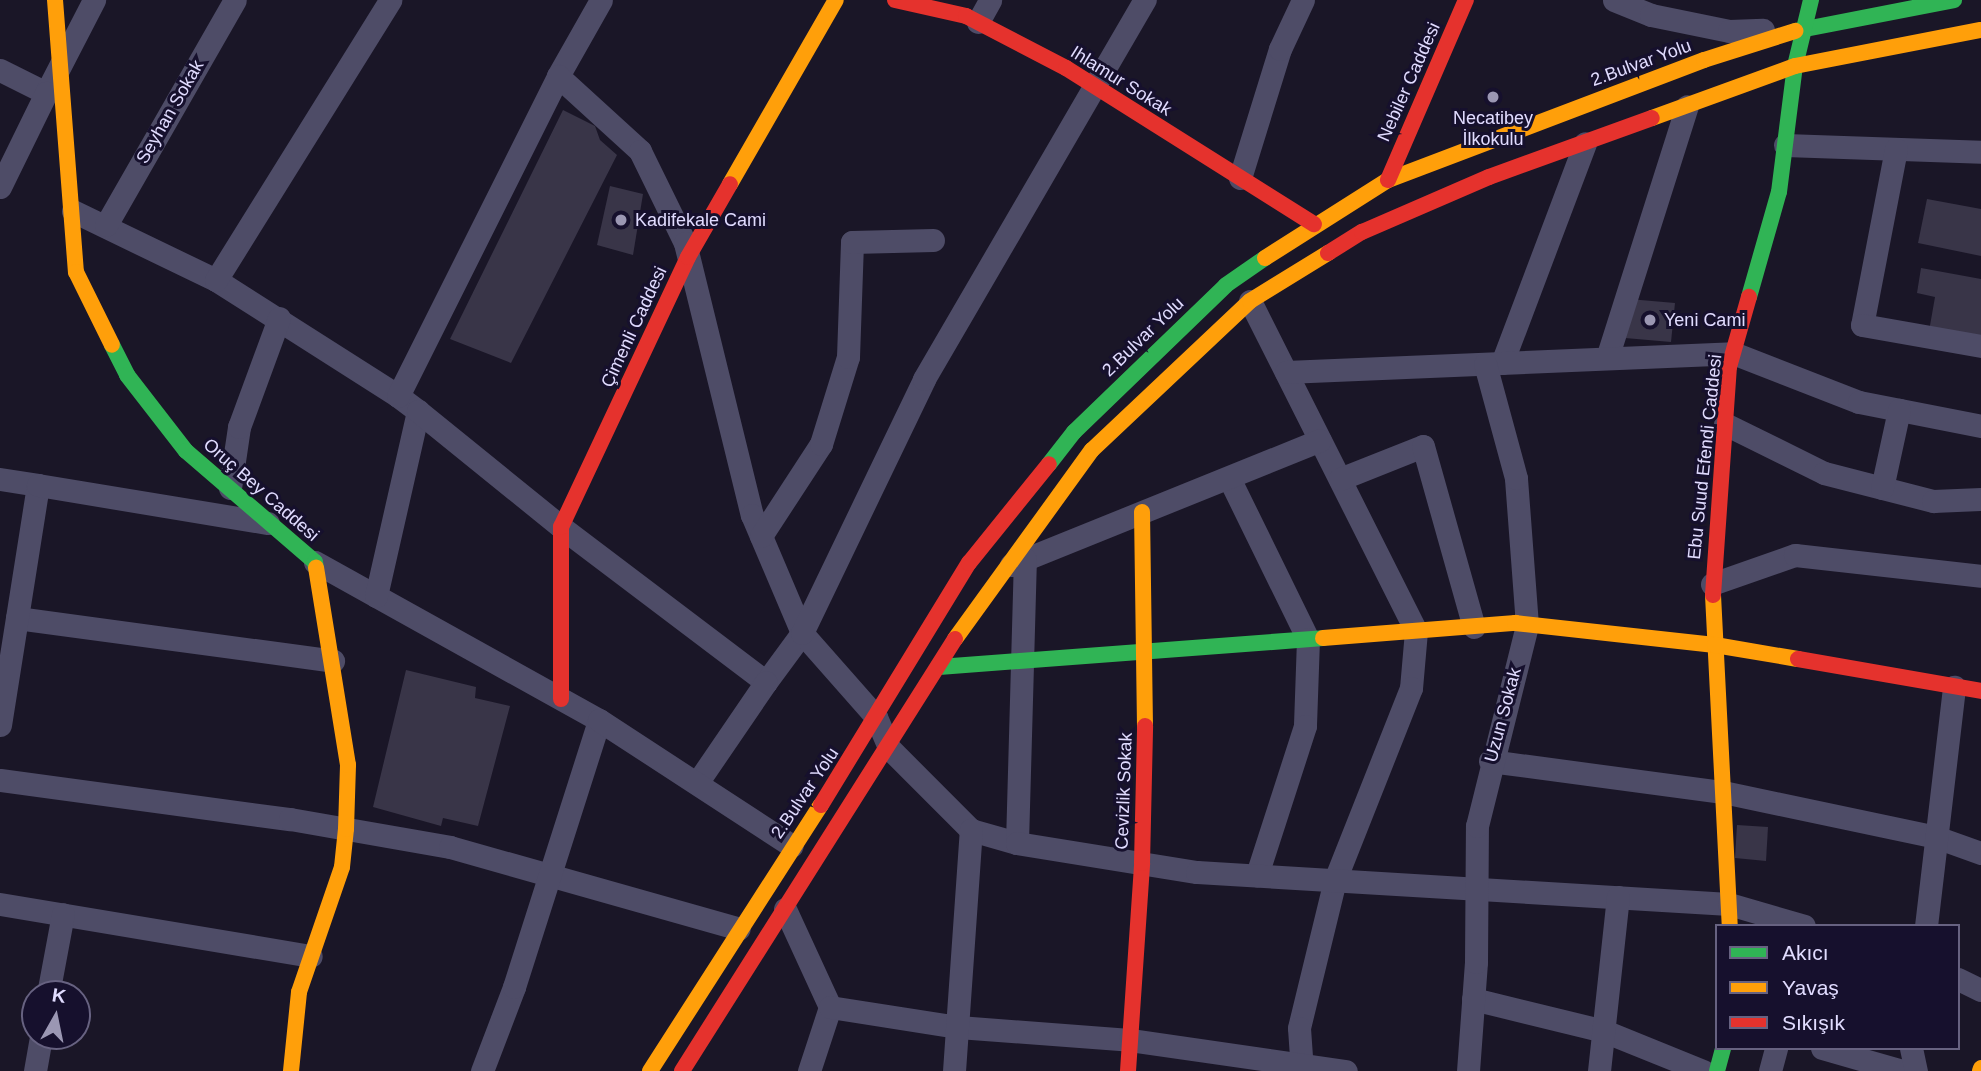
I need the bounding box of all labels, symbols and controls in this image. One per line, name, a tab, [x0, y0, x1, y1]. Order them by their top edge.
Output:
street label: Nebiler Caddesi	[1373, 19, 1445, 145]
street label: 2.Bulvar Yolu	[1588, 35, 1694, 91]
street label: Ihlamur Sokak	[1066, 41, 1176, 121]
street label: Seyhan Sokak	[132, 56, 208, 168]
marker: Necatibey İlkokulu	[1485, 89, 1501, 105]
place label: Necatibey İlkokulu	[1453, 108, 1533, 150]
place label: Kadifekale Cami	[635, 209, 766, 231]
marker: Kadifekale Cami	[613, 212, 629, 228]
street label: Çimenli Caddesi	[597, 263, 671, 391]
street label: 2.Bulvar Yolu	[1098, 293, 1188, 381]
place label: Yeni Cami	[1664, 309, 1745, 331]
marker: Yeni Cami	[1642, 312, 1658, 328]
street label: Ebu Suud Efendi Caddesi	[1683, 353, 1727, 561]
street label: Oruç Bey Caddesi	[199, 434, 323, 546]
street label: Uzun Sokak	[1480, 665, 1526, 765]
street label: Cevizlik Sokak	[1111, 732, 1137, 850]
street label: 2.Bulvar Yolu	[767, 743, 843, 843]
legend	[1715, 924, 1960, 1050]
text: Akıcı	[1782, 941, 1829, 964]
text: Yavaş	[1782, 976, 1839, 999]
north arrow	[21, 980, 91, 1050]
text: K	[51, 984, 67, 1007]
text: Sıkışık	[1782, 1011, 1845, 1034]

